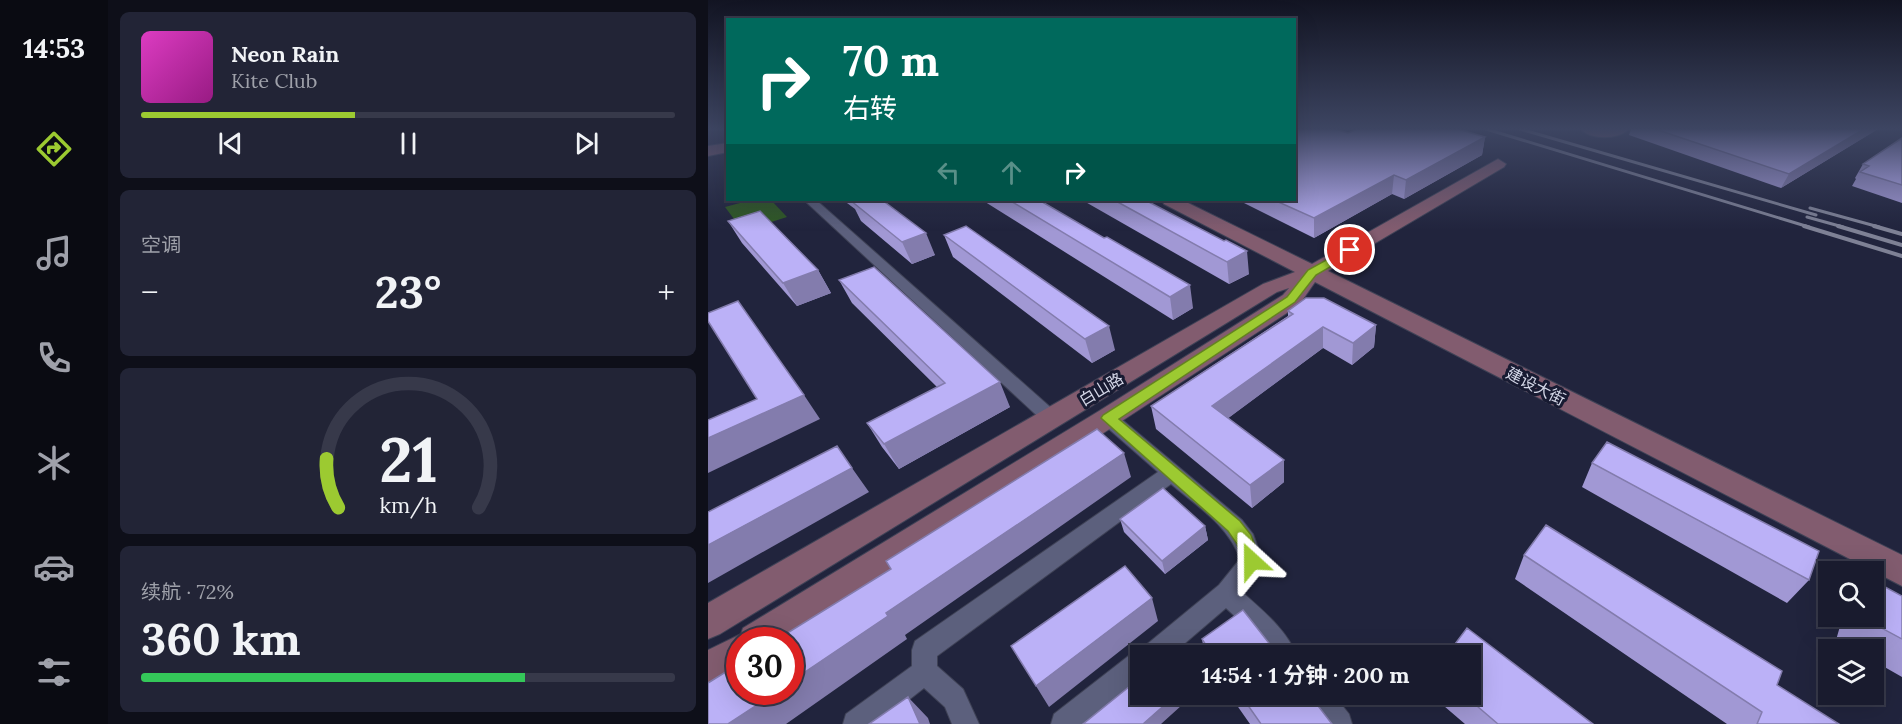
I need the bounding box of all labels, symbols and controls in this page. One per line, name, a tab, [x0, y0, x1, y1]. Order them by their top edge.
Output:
text: 14:53	[23, 31, 85, 65]
text: 70 m	[843, 34, 939, 88]
text: Neon Rain	[231, 40, 339, 68]
icon: right	[744, 42, 822, 120]
text: Kite Club	[231, 68, 317, 93]
text: 右转	[843, 91, 897, 125]
icon: previous	[214, 127, 247, 160]
icon: pause	[392, 127, 425, 160]
icon: next	[570, 127, 603, 160]
icon: directions	[33, 128, 75, 170]
icon: left	[932, 156, 965, 189]
icon: ahead	[995, 156, 1028, 189]
icon: right	[1058, 156, 1091, 189]
pin	[1324, 224, 1375, 275]
icon: music	[33, 232, 75, 274]
text: 空调	[141, 232, 181, 257]
icon: arrive	[1333, 233, 1366, 266]
text: 23°	[375, 263, 441, 320]
text: −	[141, 271, 159, 313]
text: +	[657, 271, 675, 313]
icon: phone	[33, 337, 75, 379]
street label: 建设大街	[1503, 363, 1569, 409]
street label: 白山路	[1075, 368, 1127, 410]
text: 21	[379, 419, 437, 499]
icon: climate	[33, 442, 75, 484]
text: km/h	[379, 491, 437, 519]
position arrow	[1220, 529, 1284, 593]
icon: car	[33, 546, 75, 588]
map controls	[1818, 561, 1884, 705]
button: search	[1818, 561, 1884, 627]
text: 续航 · 72%	[141, 579, 234, 604]
text: 360 km	[141, 610, 301, 667]
speed limit sign: 30	[726, 627, 804, 705]
button: layers	[1818, 639, 1884, 705]
icon: filters	[33, 651, 75, 693]
text: 14:54 · 1 分钟 · 200 m	[1201, 661, 1410, 689]

